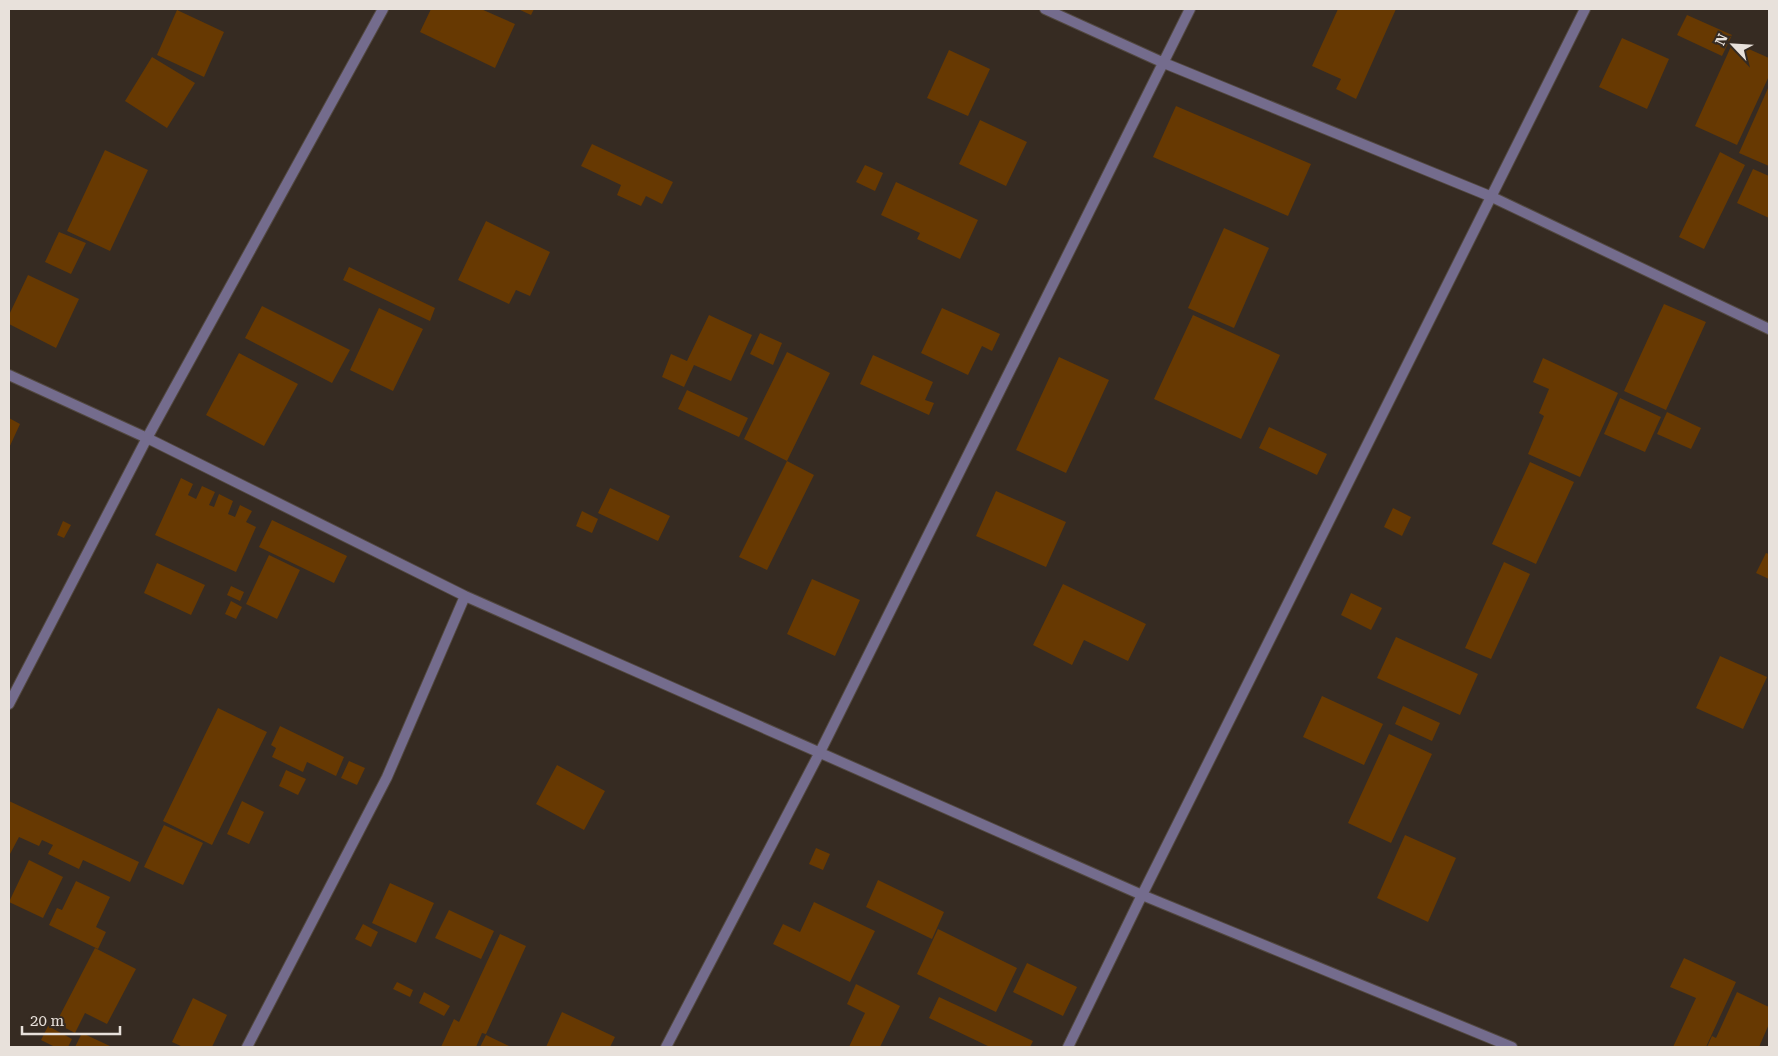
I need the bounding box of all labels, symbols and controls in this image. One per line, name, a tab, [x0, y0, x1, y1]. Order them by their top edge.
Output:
north arrow	[1708, 20, 1758, 70]
text: N	[1712, 31, 1731, 48]
scale bar	[22, 1004, 120, 1036]
text: 20 m	[30, 1012, 65, 1030]

